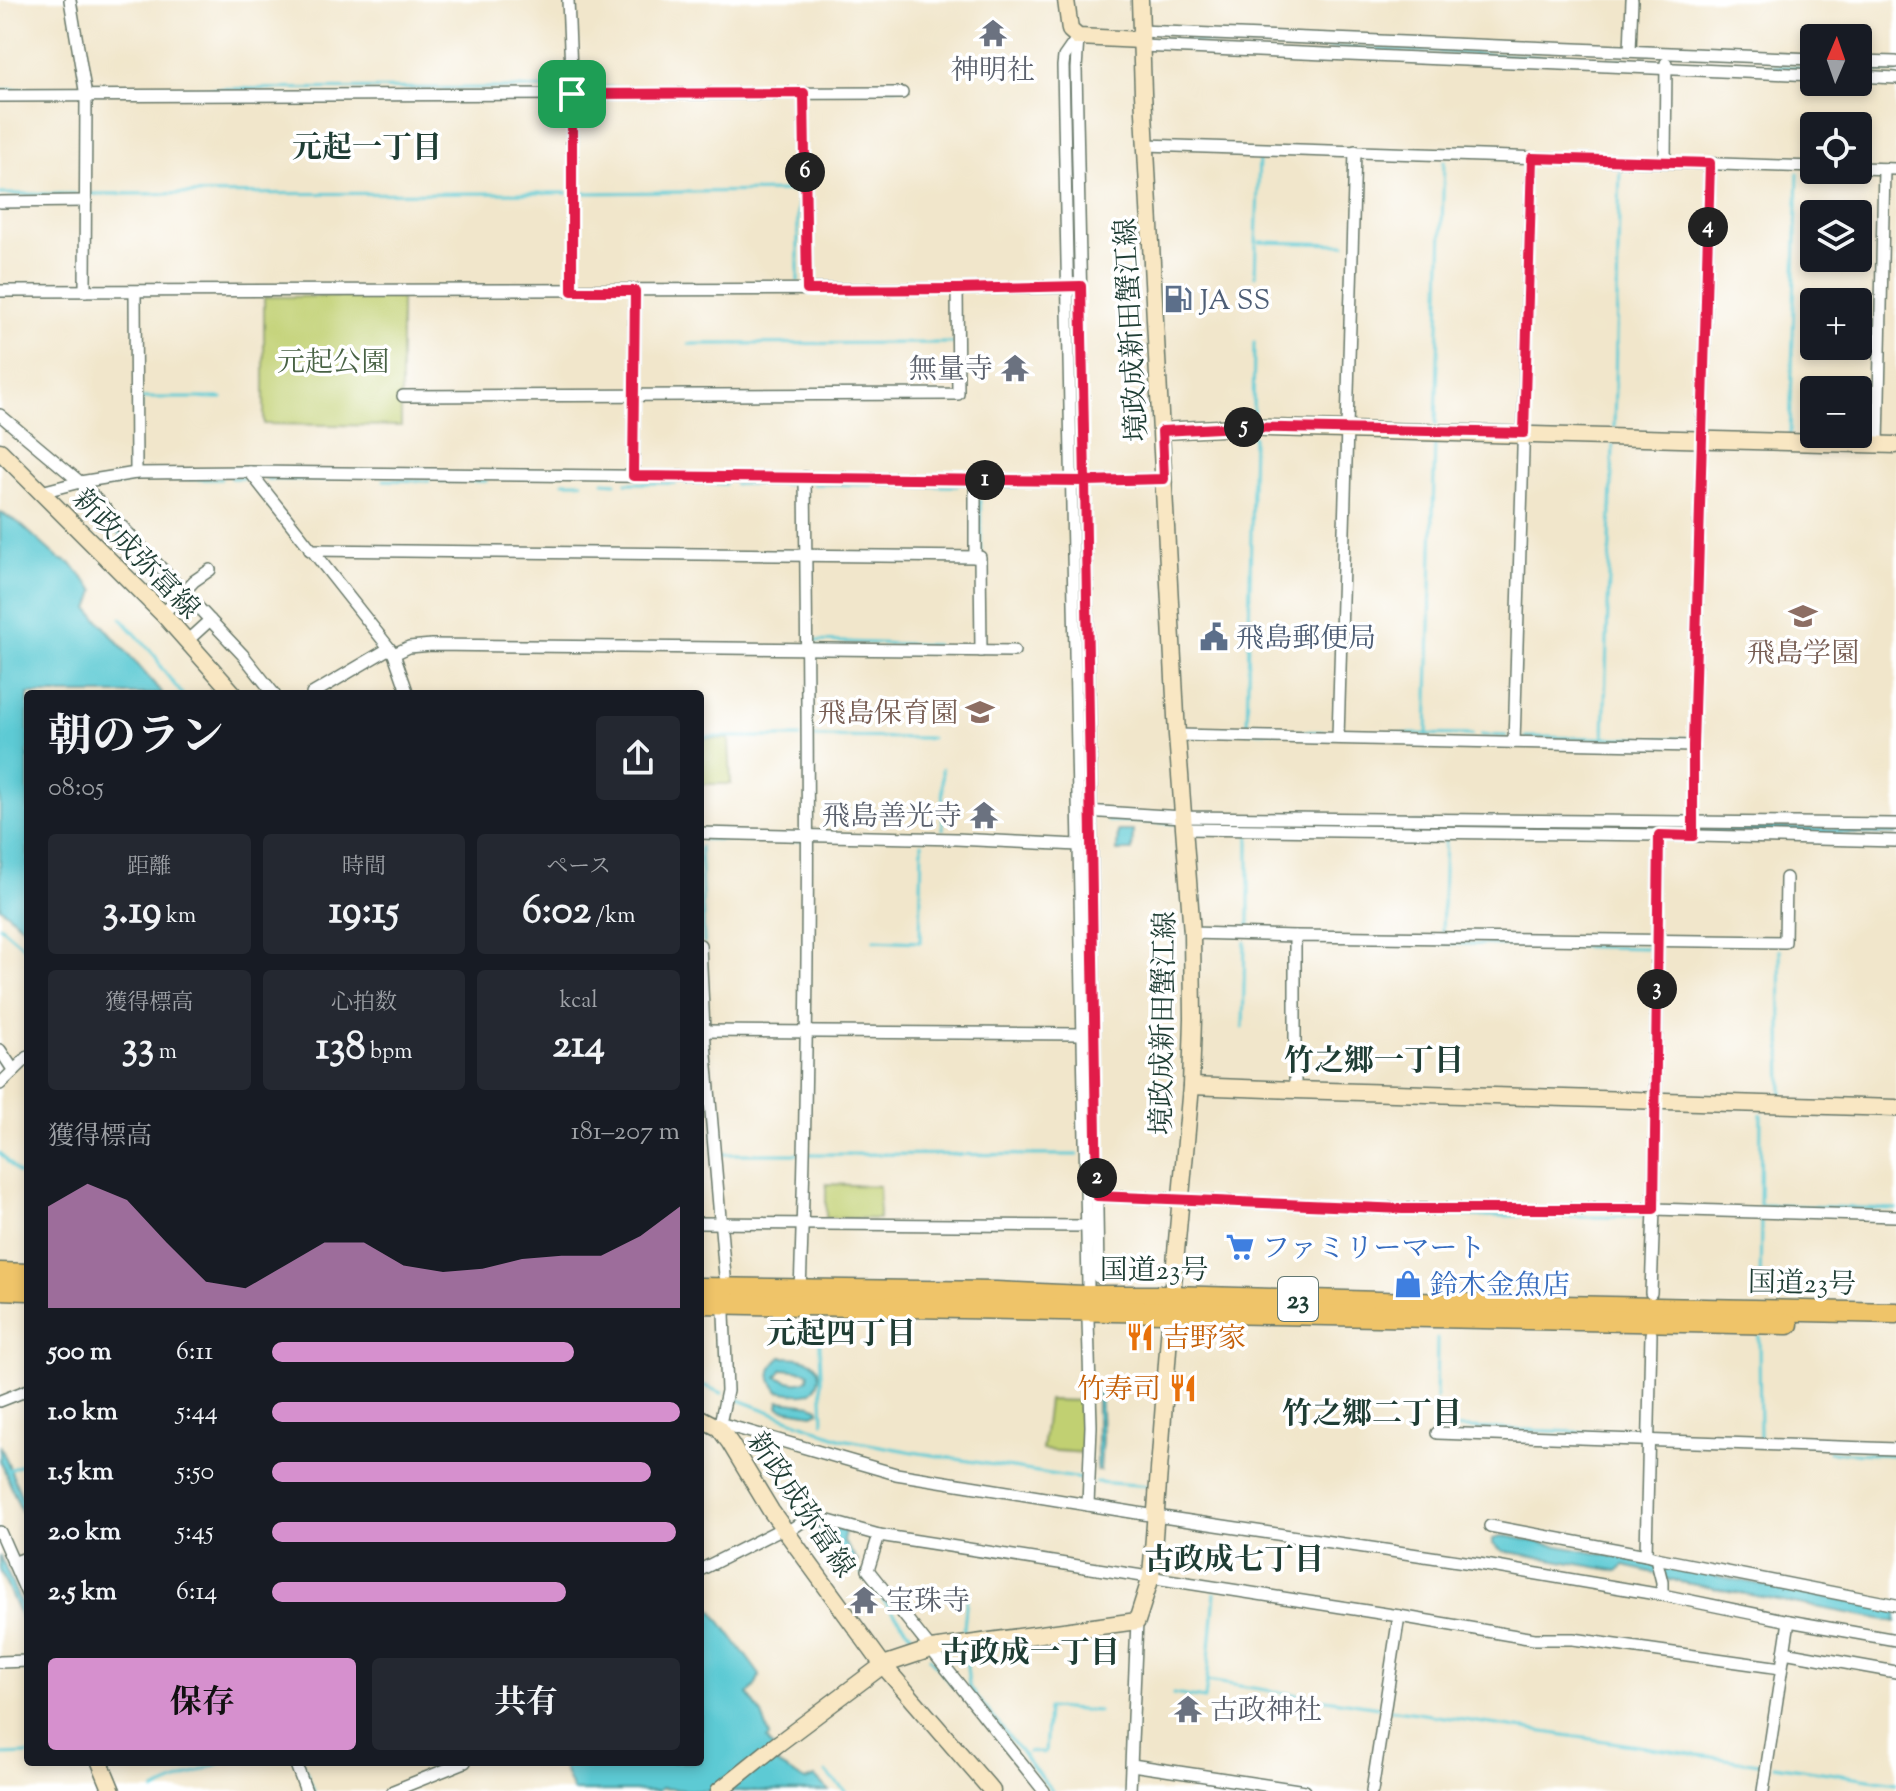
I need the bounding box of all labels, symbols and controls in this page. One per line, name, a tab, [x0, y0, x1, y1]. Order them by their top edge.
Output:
temple icon: 神明社	[978, 18, 1008, 48]
north arrow	[1800, 24, 1872, 96]
map controls	[1800, 24, 1872, 448]
place label: 神明社	[951, 52, 1035, 92]
pin	[538, 60, 606, 128]
icon: arrive	[550, 72, 594, 116]
button: locate	[1800, 112, 1872, 184]
district label: 元起一丁目	[292, 128, 442, 171]
pin: 6	[785, 152, 825, 192]
text: 6	[800, 156, 810, 188]
button: layers	[1800, 200, 1872, 272]
pin: 4	[1688, 207, 1728, 247]
text: 4	[1702, 211, 1714, 243]
street label: 境政成新田蟹江線	[1107, 217, 1159, 443]
place label: JA SS	[1198, 282, 1270, 322]
fuel station icon: JA SS	[1163, 284, 1193, 314]
button: +	[1800, 288, 1872, 360]
park label: 元起公園	[277, 344, 389, 384]
place label: 無量寺	[909, 351, 993, 391]
temple icon: 無量寺	[1000, 353, 1030, 383]
button: −	[1800, 376, 1872, 448]
pin: 5	[1224, 407, 1264, 447]
text: 5	[1240, 411, 1248, 443]
pin: 1	[965, 460, 1005, 500]
text: 1	[981, 464, 989, 496]
street label: 新政成弥富線	[62, 481, 208, 629]
school or university icon: 飛島学園	[1788, 601, 1818, 631]
place label: 飛島郵便局	[1236, 620, 1376, 660]
public building icon: 飛島郵便局	[1199, 622, 1229, 652]
place label: 飛島学園	[1747, 635, 1859, 675]
place label: 飛島保育園	[818, 695, 958, 735]
school or university icon: 飛島保育園	[965, 697, 995, 727]
text: 朝のラン	[48, 708, 224, 771]
button: share	[596, 716, 680, 800]
text: 08:05	[48, 770, 104, 807]
place label: 飛島善光寺	[822, 798, 962, 838]
temple icon: 飛島善光寺	[969, 800, 999, 830]
text: 距離	[127, 852, 171, 884]
text: 時間	[342, 852, 386, 884]
text: ペース	[546, 852, 611, 884]
text: 3.19	[102, 884, 161, 941]
text: 19:15	[329, 884, 399, 941]
text: 6:02	[522, 884, 591, 941]
text: km	[161, 901, 196, 933]
text: /km	[591, 901, 635, 933]
street label: 境政成新田蟹江線	[1143, 911, 1187, 1135]
pin: 3	[1637, 969, 1677, 1009]
text: 3	[1653, 973, 1661, 1005]
text: kcal	[560, 986, 598, 1018]
text: 獲得標高	[105, 988, 193, 1020]
text: 心拍数	[331, 988, 397, 1020]
text: 214	[552, 1018, 605, 1075]
text: 33	[122, 1020, 154, 1077]
text: 138	[316, 1020, 365, 1077]
text: m	[154, 1037, 177, 1069]
text: bpm	[365, 1037, 412, 1069]
district label: 竹之郷一丁目	[1284, 1041, 1464, 1084]
text: 181–207 m	[571, 1114, 680, 1151]
text: 獲得標高	[48, 1119, 152, 1156]
pin: 2	[1077, 1158, 1117, 1198]
text: 2	[1092, 1162, 1102, 1194]
place label: ファミリーマート	[1262, 1230, 1485, 1270]
supermarket icon: ファミリーマート	[1225, 1232, 1255, 1262]
street label: 国道23号	[1100, 1252, 1208, 1292]
street label: 国道23号	[1747, 1264, 1856, 1306]
place label: 鈴木金魚店	[1430, 1267, 1570, 1307]
shop icon: 鈴木金魚店	[1393, 1269, 1423, 1299]
road number: 23	[1278, 1277, 1318, 1321]
district label: 元起四丁目	[766, 1314, 916, 1357]
place label: 吉野家	[1162, 1320, 1246, 1360]
restaurant icon: 吉野家	[1125, 1322, 1155, 1352]
text: 500 m	[48, 1334, 111, 1371]
text: 6:11	[176, 1334, 213, 1371]
place label: 竹寿司	[1077, 1371, 1161, 1411]
restaurant icon: 竹寿司	[1168, 1373, 1198, 1403]
text: 1.0 km	[48, 1394, 118, 1431]
text: 5:44	[176, 1394, 218, 1431]
district label: 竹之郷二丁目	[1282, 1394, 1462, 1437]
street label: 新政成弥富線	[736, 1425, 863, 1587]
text: 1.5 km	[48, 1454, 114, 1491]
text: 5:50	[176, 1454, 214, 1491]
text: 2.0 km	[48, 1514, 121, 1551]
text: 5:45	[176, 1514, 214, 1551]
district label: 古政成七丁目	[1144, 1540, 1324, 1583]
text: 2.5 km	[48, 1574, 117, 1611]
text: 6:14	[176, 1574, 217, 1611]
place label: 宝珠寺	[886, 1583, 970, 1623]
temple icon: 宝珠寺	[849, 1585, 879, 1615]
district label: 古政成一丁目	[940, 1633, 1120, 1676]
button: 保存	[48, 1658, 356, 1750]
button: 共有	[372, 1658, 680, 1750]
place label: 古政神社	[1210, 1692, 1322, 1732]
temple icon: 古政神社	[1173, 1694, 1203, 1724]

